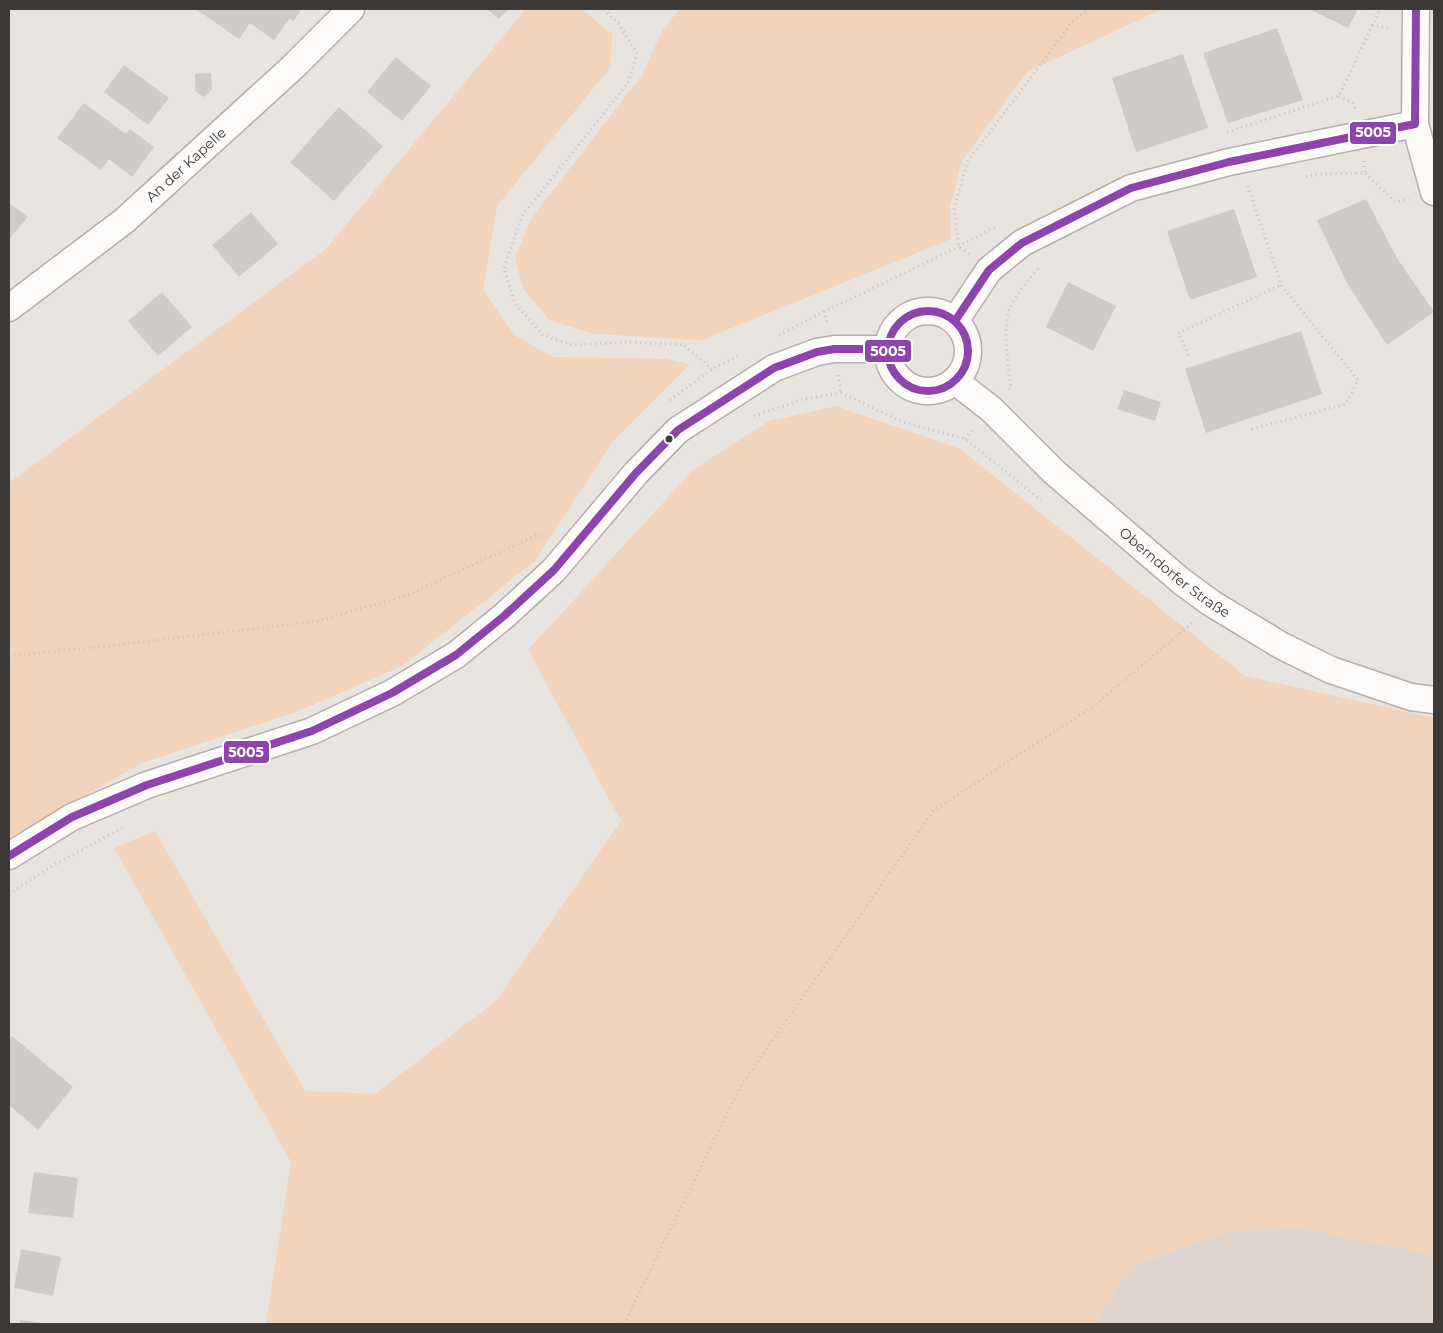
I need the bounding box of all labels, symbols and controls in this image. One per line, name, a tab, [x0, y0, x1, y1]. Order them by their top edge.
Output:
line badge: 5005	[1349, 121, 1397, 145]
street label: An der Kapelle	[142, 123, 230, 206]
text: 5005	[1355, 123, 1391, 141]
line badge: 5005	[864, 339, 912, 363]
text: 5005	[870, 342, 906, 360]
unlabelled marker	[664, 434, 674, 444]
street label: Oberndorfer Straße	[1116, 523, 1234, 622]
line badge: 5005	[223, 740, 270, 764]
text: 5005	[228, 743, 264, 761]

